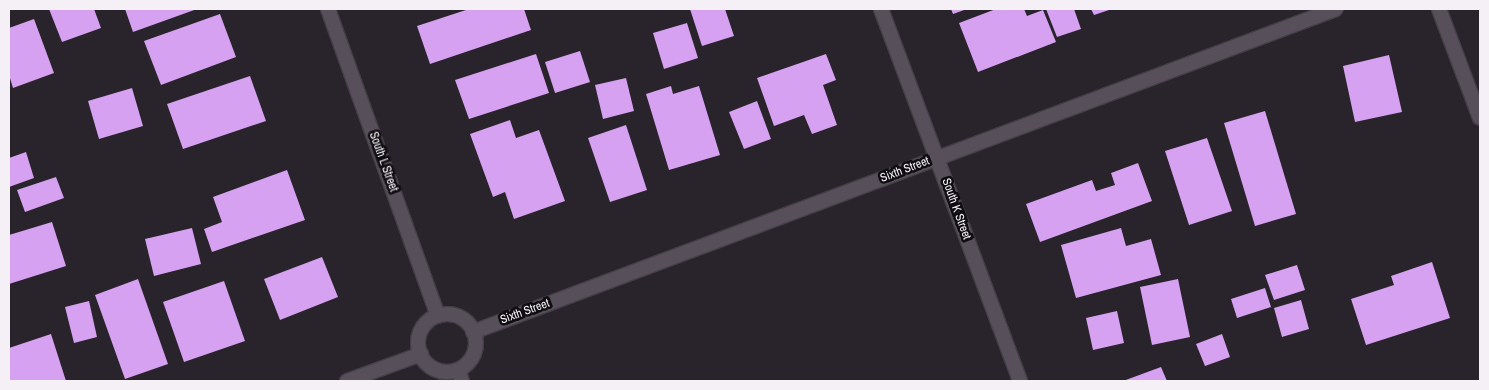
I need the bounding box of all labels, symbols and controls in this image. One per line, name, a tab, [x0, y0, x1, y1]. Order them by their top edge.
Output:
street label: South L Street	[365, 130, 401, 194]
street label: Sixth Street	[878, 154, 932, 186]
street label: South K Street	[938, 176, 974, 242]
street label: Sixth Street	[498, 296, 552, 328]

